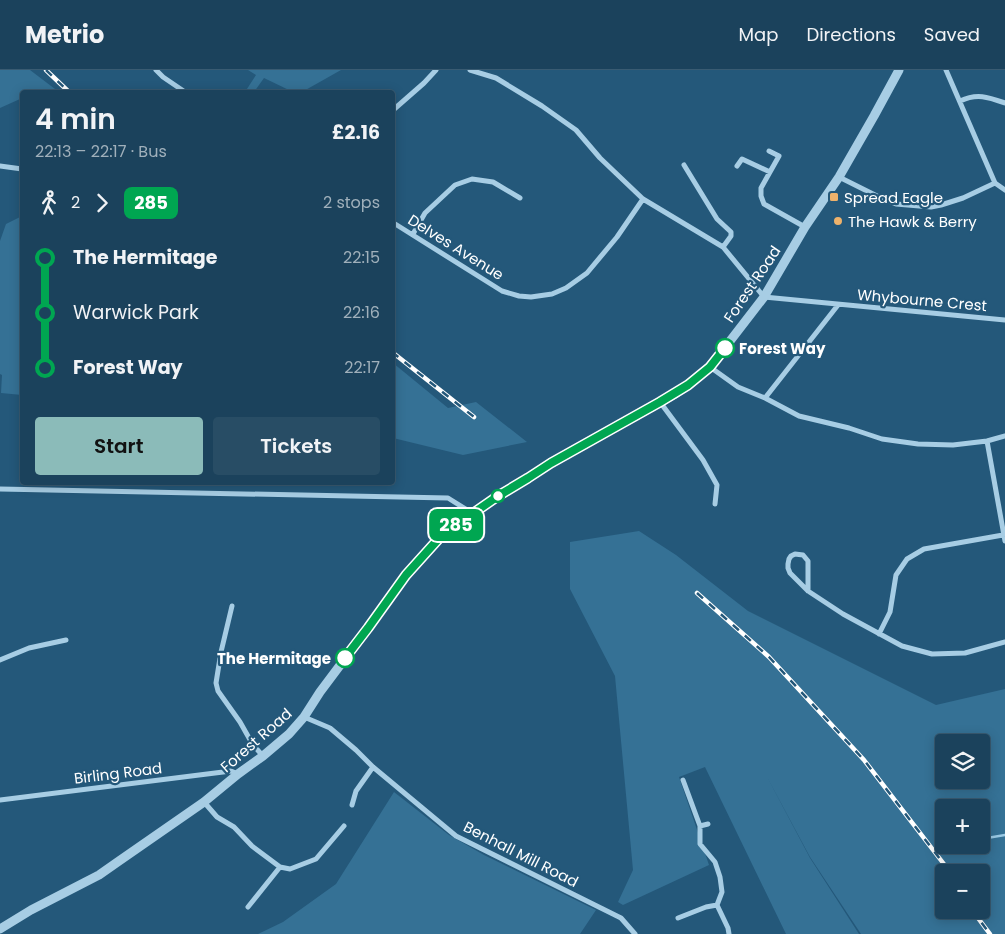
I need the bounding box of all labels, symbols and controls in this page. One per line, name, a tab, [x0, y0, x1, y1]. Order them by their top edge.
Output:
text: Metrio	[25, 18, 104, 51]
text: Map	[739, 22, 778, 47]
text: Directions	[806, 22, 896, 47]
text: Saved	[924, 22, 980, 47]
text: 4 min	[35, 100, 116, 139]
text: £2.16	[332, 119, 380, 146]
text: 22:13 – 22:17 · Bus	[35, 140, 167, 163]
place label: Spread Eagle	[844, 187, 943, 208]
icon: walk	[35, 189, 63, 217]
icon: forward	[88, 189, 116, 217]
text: 285	[134, 190, 168, 215]
text: 2	[71, 191, 80, 214]
text: 2 stops	[323, 191, 380, 214]
marker: Spread Eagle	[828, 191, 840, 203]
street label: Delves Avenue	[404, 209, 508, 285]
place label: The Hawk & Berry	[848, 211, 977, 232]
marker: The Hawk & Berry	[832, 215, 844, 227]
street label: Forest Road	[719, 242, 785, 326]
text: The Hermitage	[73, 244, 217, 271]
text: 22:15	[343, 246, 380, 269]
street label: Whybourne Crest	[856, 284, 988, 316]
text: Warwick Park	[73, 299, 199, 326]
text: 22:16	[343, 301, 380, 324]
marker: Forest Way	[715, 338, 735, 358]
place label: Forest Way	[739, 338, 826, 359]
text: Forest Way	[73, 354, 183, 381]
text: 22:17	[344, 356, 380, 379]
button: Start	[35, 417, 203, 475]
button: Tickets	[213, 417, 380, 475]
unlabelled marker	[491, 489, 505, 503]
line badge: 285	[427, 509, 485, 541]
text: 285	[439, 512, 473, 537]
place label: The Hermitage	[217, 648, 331, 669]
marker: The Hermitage	[335, 648, 355, 668]
street label: Forest Road	[216, 703, 296, 777]
map controls	[935, 734, 990, 919]
button: layers	[935, 734, 990, 789]
street label: Birling Road	[73, 757, 163, 789]
button: +	[935, 799, 990, 854]
street label: Benhall Mill Road	[460, 816, 582, 892]
button: −	[935, 864, 990, 919]

